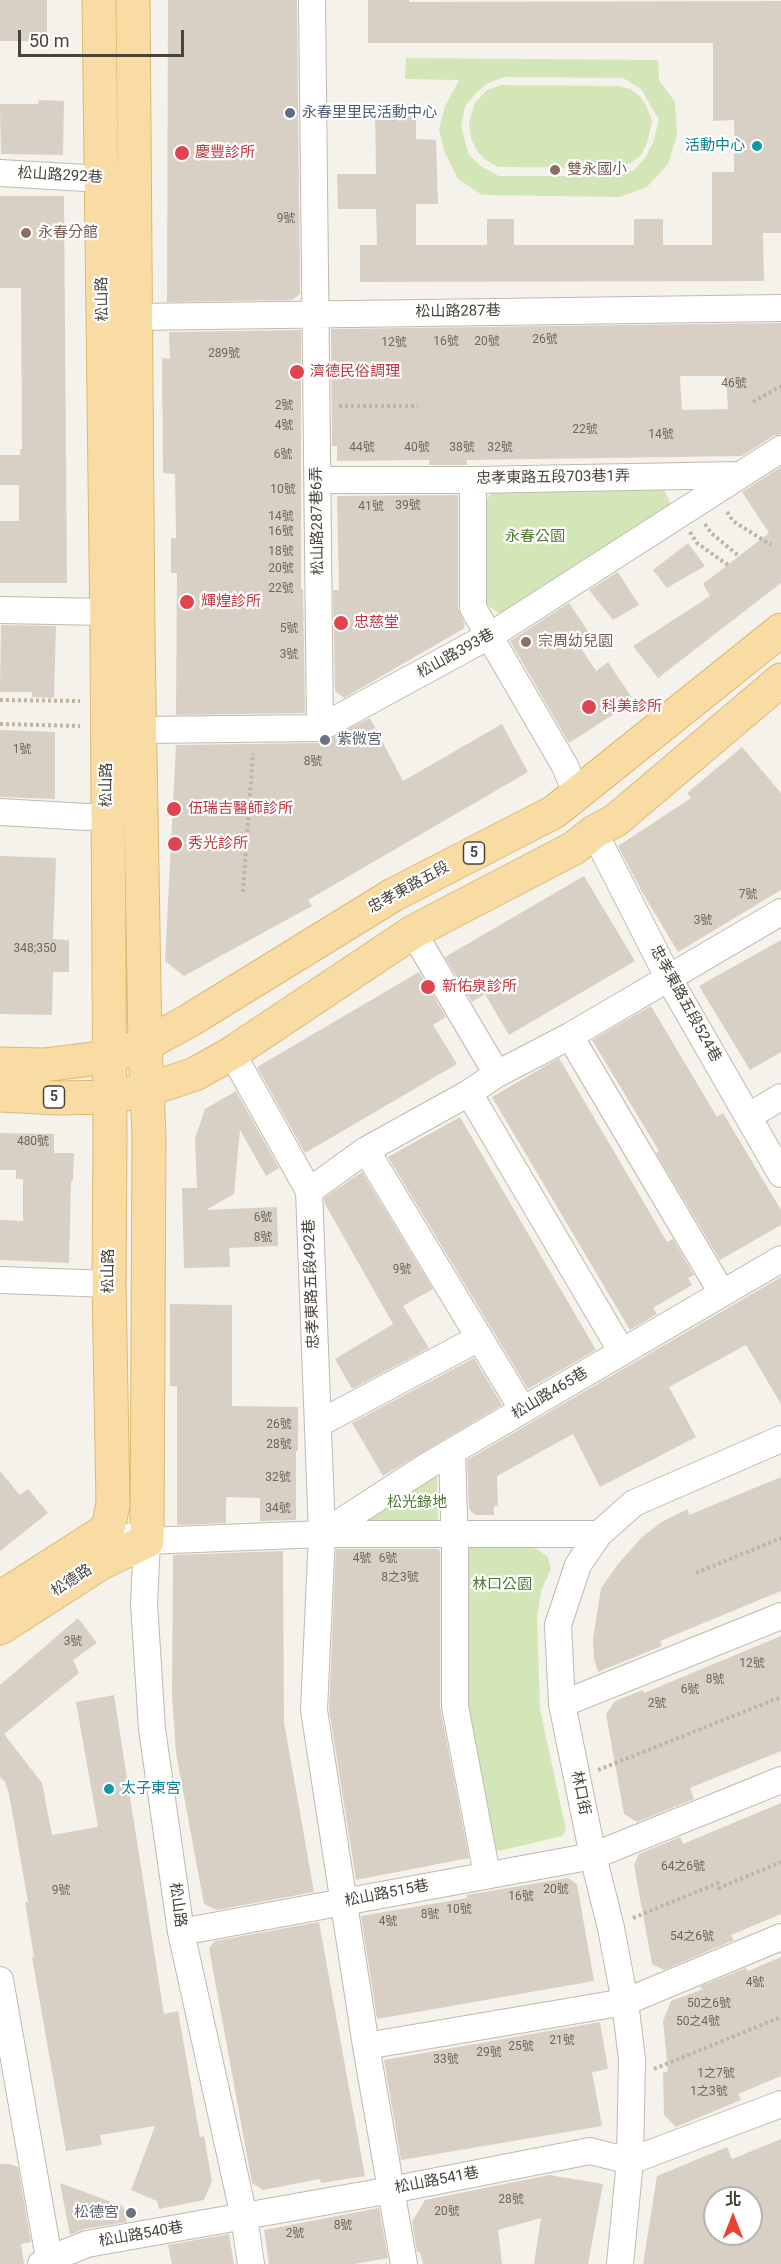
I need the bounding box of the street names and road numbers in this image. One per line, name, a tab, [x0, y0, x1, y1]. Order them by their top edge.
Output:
street label: 松山路292巷	[17, 165, 103, 187]
street label: 松山路	[94, 276, 112, 322]
street label: 松山路287巷	[415, 302, 501, 322]
street label: 松山路287巷6弄	[308, 466, 328, 576]
street label: 忠孝東路五段703巷1弄	[476, 468, 630, 488]
street label: 松山路393巷	[414, 625, 498, 683]
street label: 松山路	[98, 763, 116, 807]
road number: 5	[464, 842, 484, 864]
street label: 忠孝東路五段	[365, 858, 453, 918]
street label: 忠孝東路五段524巷	[646, 943, 724, 1065]
road number: 5	[44, 1086, 64, 1108]
street label: 忠孝東路五段492巷	[301, 1219, 323, 1349]
street label: 松山路	[100, 1249, 118, 1293]
street label: 松山路465巷	[509, 1364, 591, 1424]
street label: 松德路	[48, 1561, 96, 1601]
street label: 林口街	[567, 1769, 593, 1817]
street label: 松山路515巷	[343, 1877, 431, 1911]
street label: 松山路	[165, 1881, 189, 1929]
street label: 松山路541巷	[393, 2164, 481, 2198]
street label: 松山路540巷	[97, 2219, 185, 2251]

